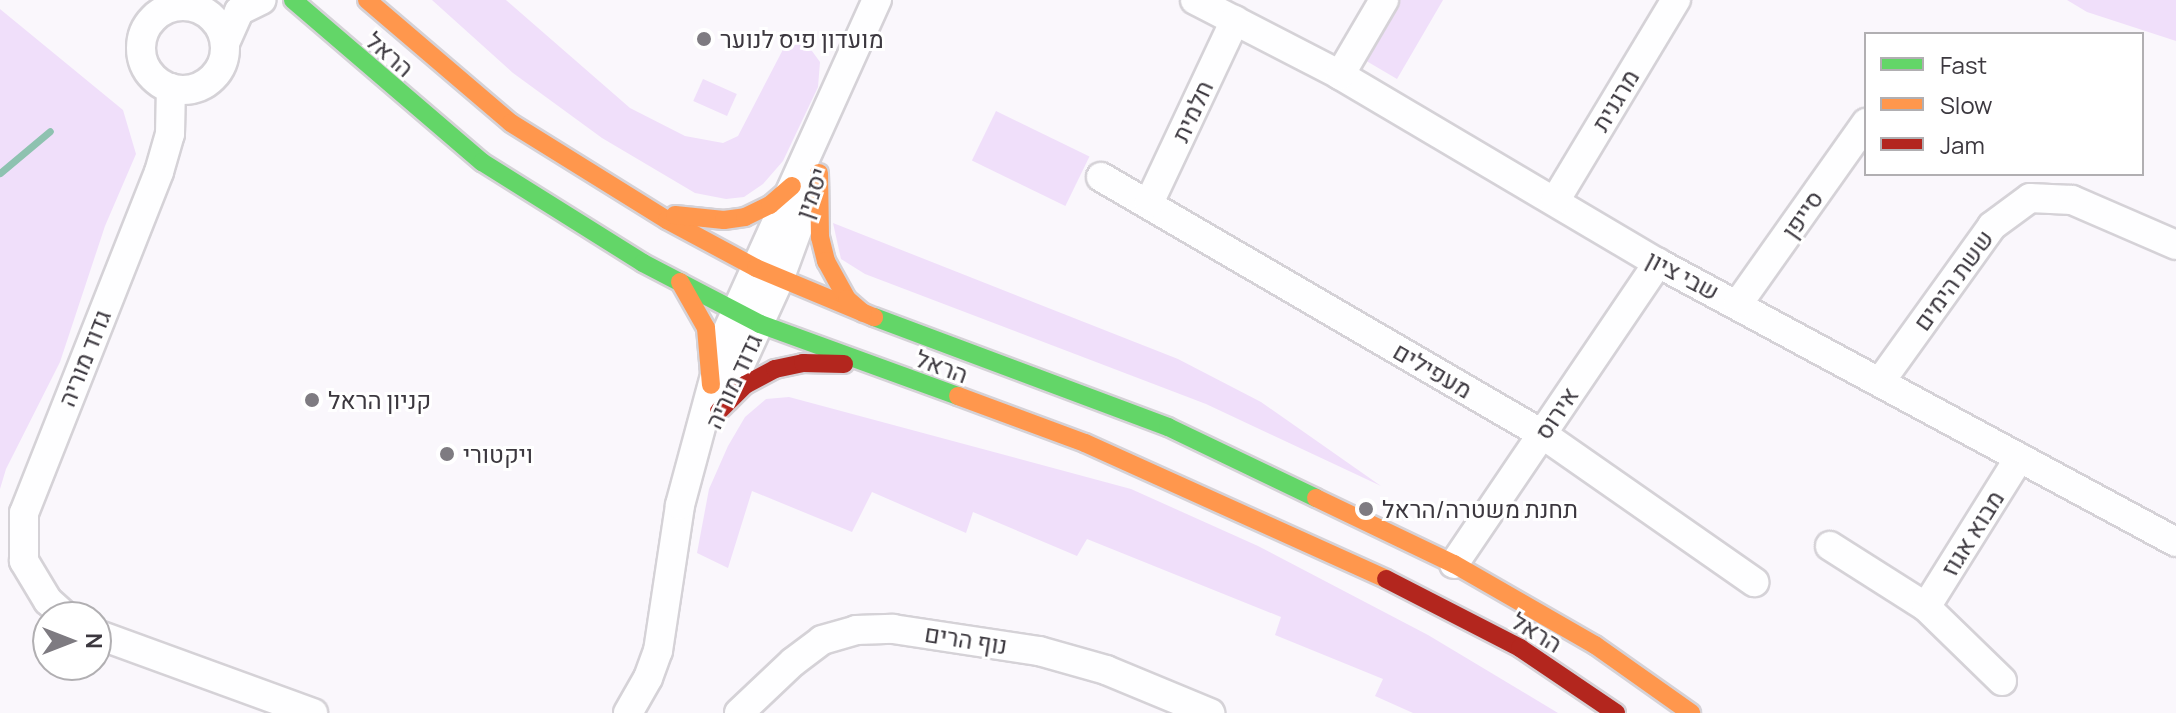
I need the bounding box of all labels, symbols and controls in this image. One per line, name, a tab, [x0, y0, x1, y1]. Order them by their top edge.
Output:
place label: מועדון פיס לנוער	[720, 25, 884, 53]
street label: הראל	[360, 26, 420, 82]
marker: מועדון פיס לנוער	[695, 30, 713, 48]
legend	[1864, 32, 2144, 176]
text: Fast	[1940, 48, 1987, 81]
street label: מרגנית	[1585, 64, 1645, 136]
street label: חלמית	[1165, 76, 1219, 146]
text: Slow	[1940, 88, 1993, 121]
text: Jam	[1940, 128, 1985, 161]
street label: יסמין	[789, 164, 833, 222]
street label: סייפן	[1775, 185, 1829, 243]
street label: ששת הימים	[1907, 224, 1999, 336]
street label: שבי ציון	[1642, 244, 1724, 306]
street label: גדוד מוריה	[52, 306, 116, 410]
street label: גדוד מוריה	[698, 329, 768, 433]
street label: מעפילים	[1388, 336, 1478, 404]
street label: הראל	[912, 343, 972, 389]
street label: אירוס	[1528, 381, 1584, 445]
place label: קניון הראל	[328, 386, 431, 414]
marker: קניון הראל	[303, 391, 321, 409]
place label: ויקטורי	[463, 440, 533, 468]
marker: ויקטורי	[438, 445, 456, 463]
street label: מבוא אגוז	[1935, 485, 2009, 581]
place label: תחנת משטרה/הראל	[1382, 495, 1578, 523]
marker: תחנת משטרה/הראל	[1357, 500, 1375, 518]
north arrow	[32, 601, 112, 681]
street label: הראל	[1507, 606, 1567, 658]
street label: נוף הרים	[923, 618, 1009, 660]
text: N	[79, 633, 109, 649]

